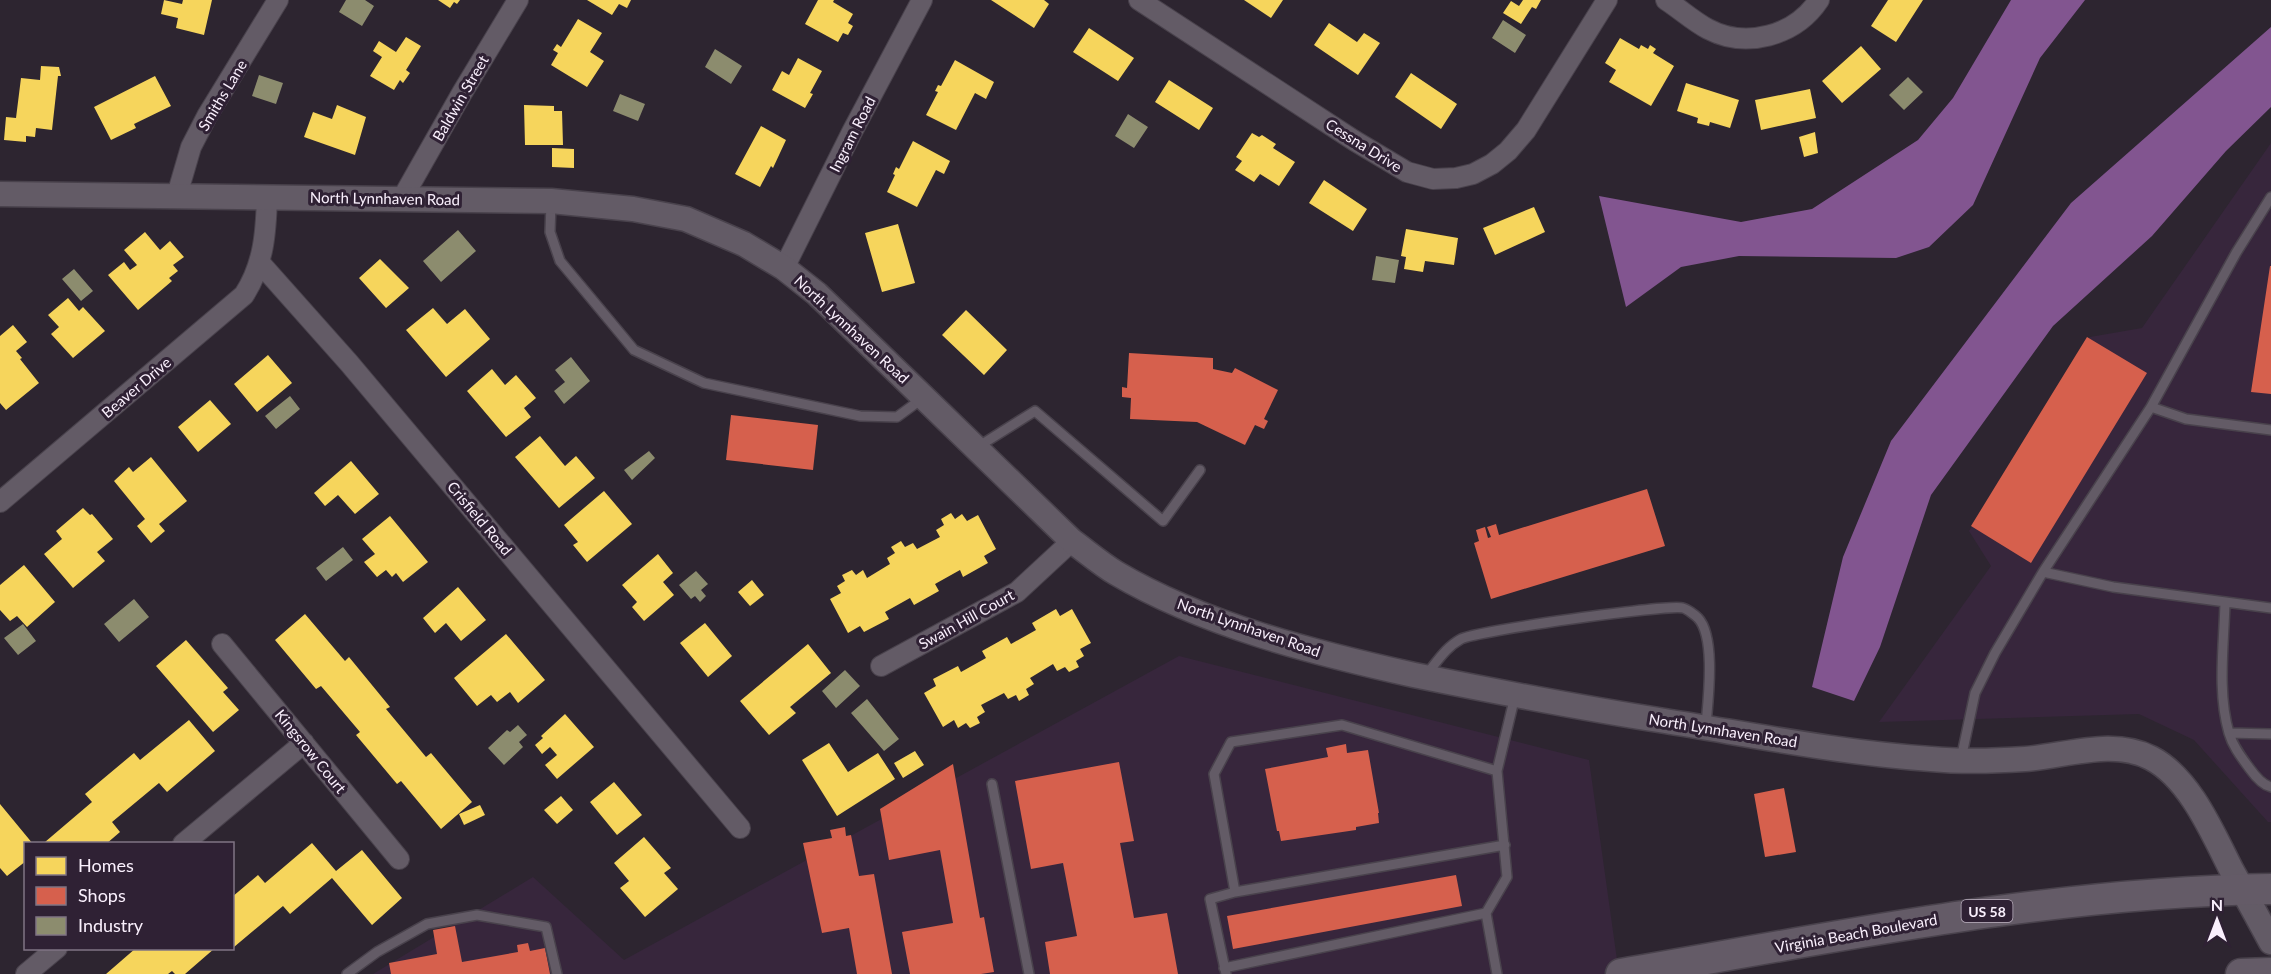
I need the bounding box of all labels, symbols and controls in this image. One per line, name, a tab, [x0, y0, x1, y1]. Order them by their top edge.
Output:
street label: Baldwin Street	[428, 51, 492, 144]
street label: Smiths Lane	[194, 56, 250, 134]
street label: Ingram Road	[825, 93, 879, 175]
street label: Cessna Drive	[1323, 115, 1405, 176]
street label: North Lynnhaven Road	[310, 188, 460, 208]
street label: North Lynnhaven Road	[791, 271, 913, 387]
street label: Beaver Drive	[98, 353, 174, 421]
street label: Crisfield Road	[444, 477, 516, 559]
street label: Swain Hill Court	[915, 585, 1017, 653]
street label: North Lynnhaven Road	[1175, 594, 1323, 660]
street label: Kingsrow Court	[272, 705, 351, 797]
street label: North Lynnhaven Road	[1647, 709, 1799, 751]
legend	[24, 842, 234, 950]
text: Homes	[78, 854, 134, 876]
text: Shops	[78, 884, 126, 906]
north arrow	[2187, 890, 2247, 950]
text: N	[2211, 895, 2223, 914]
road number: US 58	[1962, 900, 2012, 922]
street label: Virginia Beach Boulevard	[1773, 910, 1939, 956]
text: Industry	[78, 914, 144, 936]

